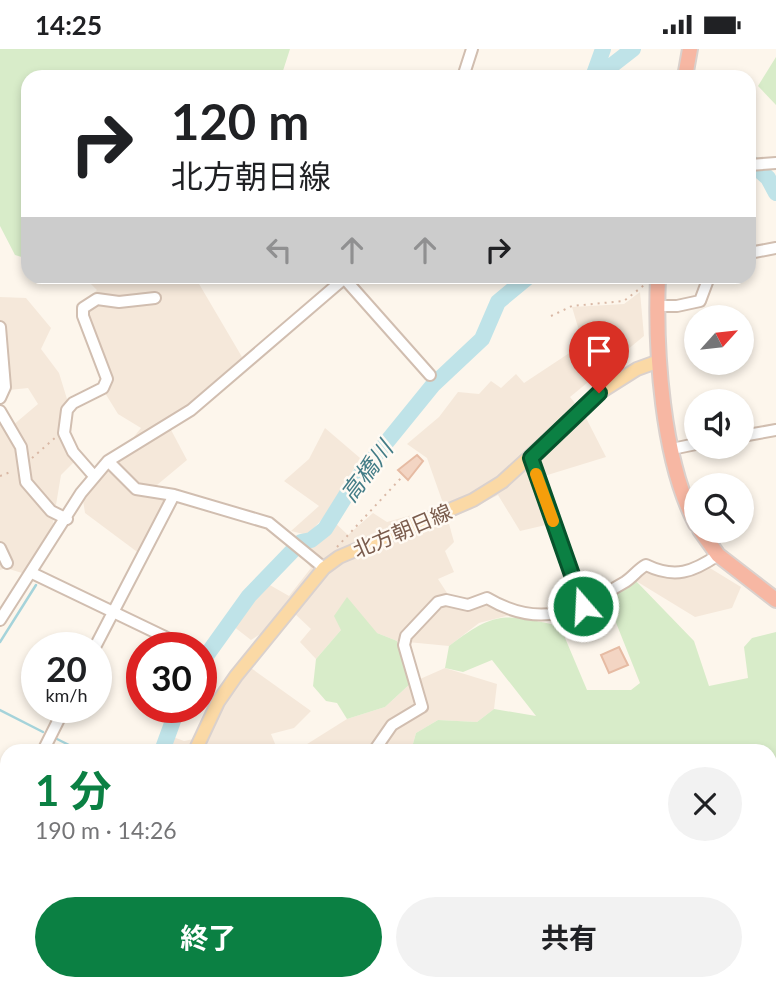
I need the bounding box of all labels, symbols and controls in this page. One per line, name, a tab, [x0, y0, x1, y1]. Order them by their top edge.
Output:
text: 14:25	[35, 9, 102, 41]
text: 120 m	[171, 92, 309, 150]
icon: right	[56, 98, 147, 189]
text: 北方朝日線	[171, 156, 331, 195]
icon: left	[260, 231, 298, 269]
icon: ahead	[333, 231, 371, 269]
icon: ahead	[406, 231, 444, 269]
icon: right	[479, 231, 517, 269]
north arrow	[684, 305, 754, 375]
map controls	[684, 305, 754, 543]
pin	[569, 321, 629, 393]
icon: arrive	[580, 332, 618, 370]
button: sound	[684, 389, 754, 459]
water label: 高橋川	[334, 433, 400, 507]
button: search	[684, 473, 754, 543]
street label: 北方朝日線	[349, 498, 455, 562]
position arrow	[546, 569, 620, 643]
speed limit sign: 30	[126, 632, 217, 723]
text: 20	[46, 647, 87, 689]
text: km/h	[45, 684, 88, 706]
text: 1 分	[35, 765, 112, 815]
button: close	[668, 767, 742, 841]
text: 190 m · 14:26	[35, 816, 177, 844]
button: 終了	[35, 897, 382, 977]
button: 共有	[396, 897, 742, 977]

